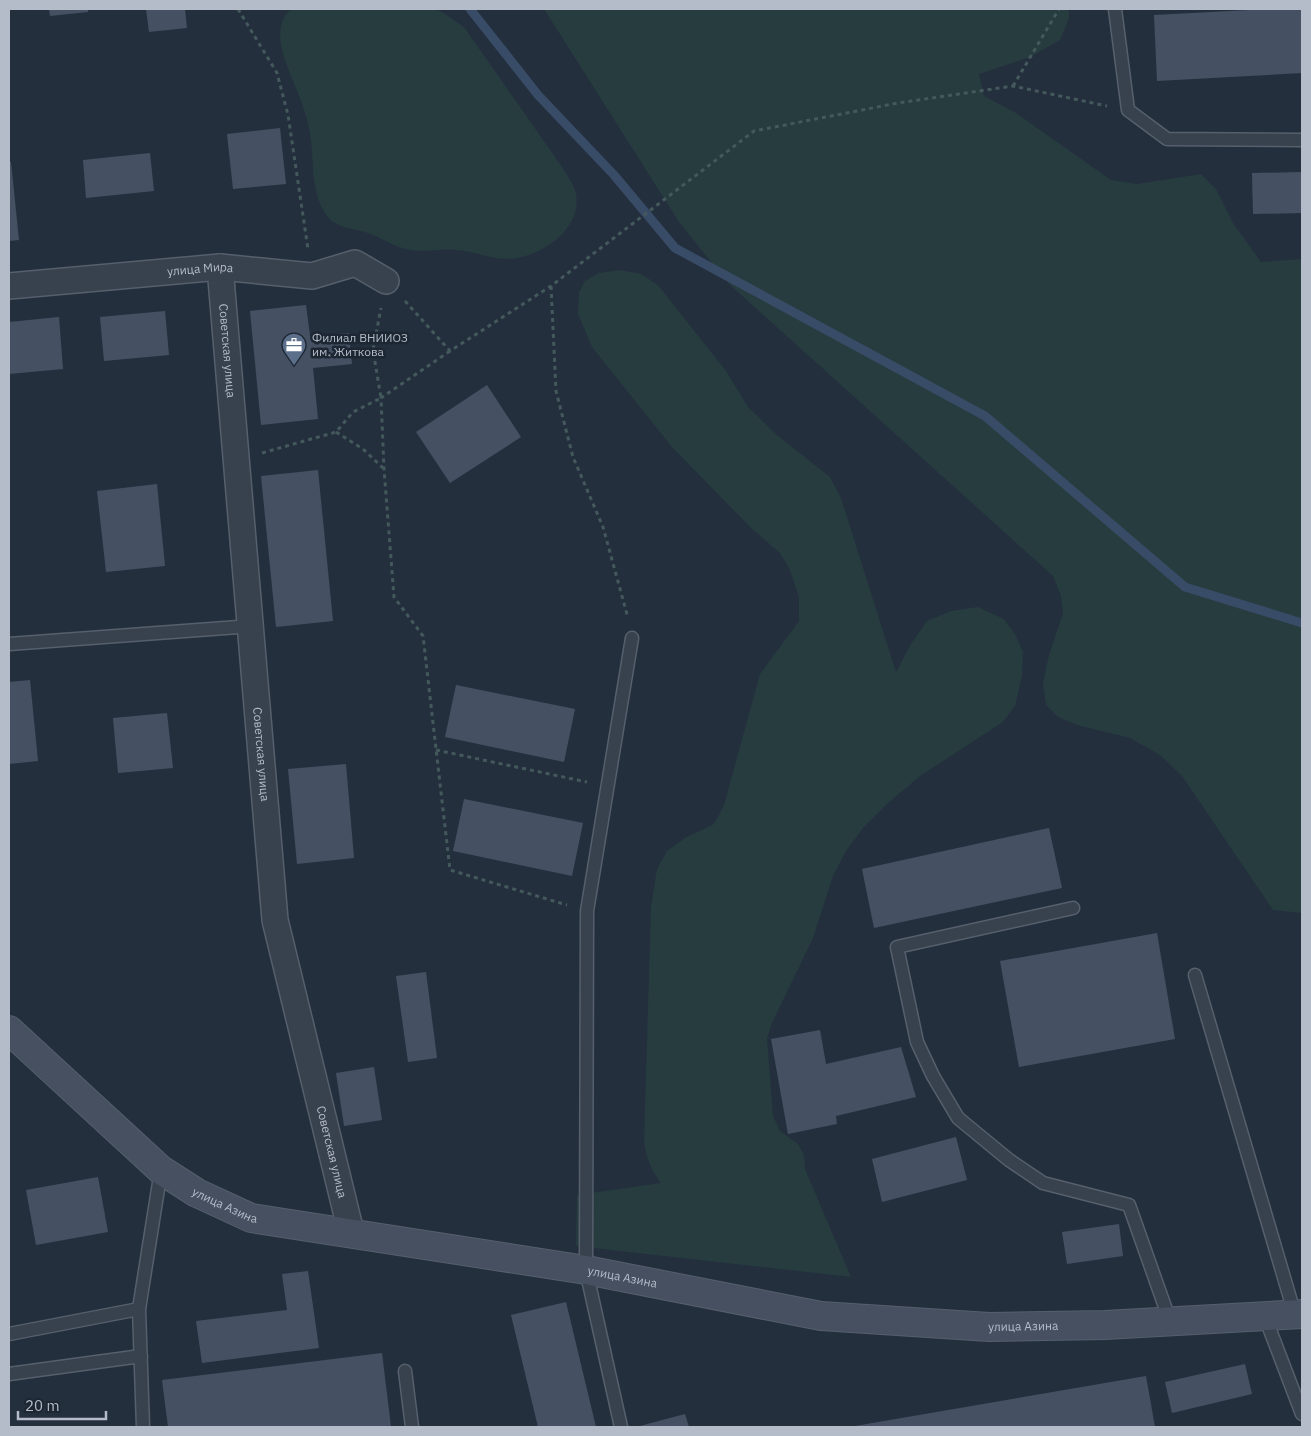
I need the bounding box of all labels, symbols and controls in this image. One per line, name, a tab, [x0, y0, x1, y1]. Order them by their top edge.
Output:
street label: улица Мира	[166, 259, 235, 279]
street label: Советская улица	[216, 303, 239, 399]
place label: Филиал ВНИИОЗ им. Житкова	[312, 330, 408, 359]
office icon: Филиал ВНИИОЗ им. Житкова	[281, 332, 307, 366]
street label: Советская улица	[250, 707, 273, 802]
street label: Советская улица	[314, 1104, 351, 1200]
street label: улица Азина	[189, 1184, 259, 1226]
street label: улица Азина	[587, 1263, 659, 1291]
street label: улица Азина	[988, 1318, 1059, 1334]
scale bar	[18, 1388, 105, 1420]
text: 20 m	[25, 1396, 60, 1415]

